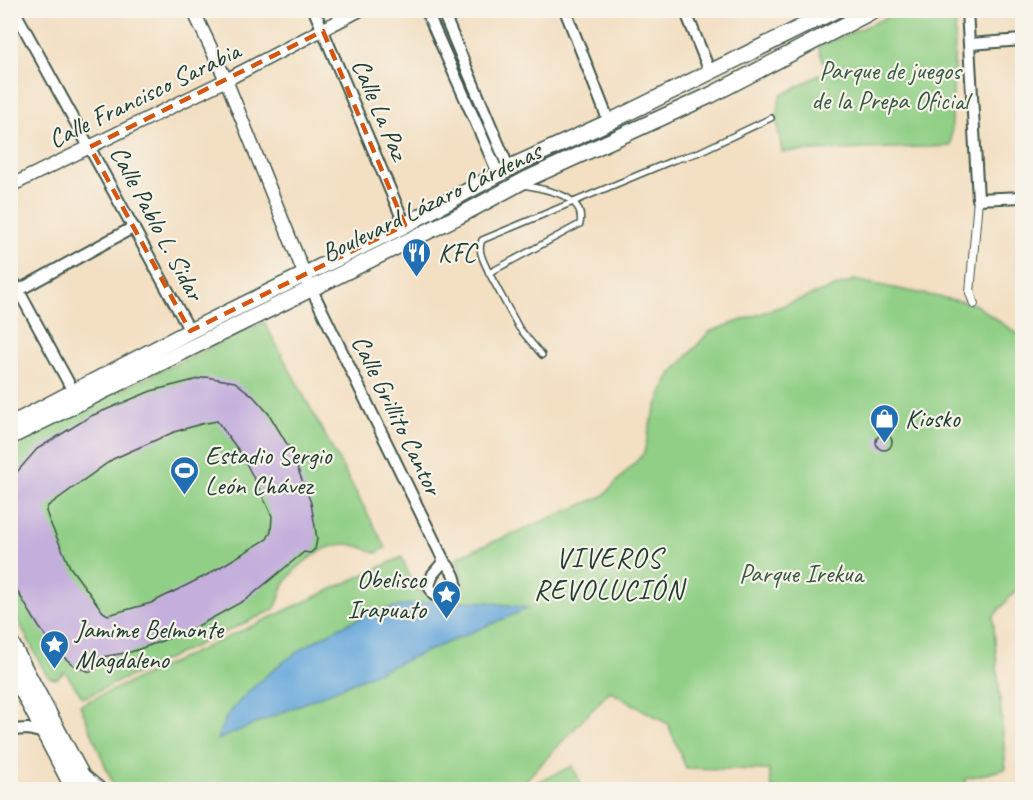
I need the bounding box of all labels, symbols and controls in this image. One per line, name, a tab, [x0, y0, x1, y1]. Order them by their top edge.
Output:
street label: Calle Francisco Sarabia	[43, 33, 247, 156]
street label: Calle La Paz	[344, 54, 417, 167]
park label: Parque de juegos de la Prepa Oficial	[811, 54, 973, 117]
street label: Boulevard Lázaro Cárdenas	[316, 134, 548, 270]
street label: Calle Pablo L. Sidar	[102, 140, 212, 307]
restaurant icon: KFC	[401, 236, 433, 278]
place label: KFC	[438, 236, 479, 269]
street label: Calle Grillito Cantor	[344, 330, 451, 503]
shop icon: Kiosko	[868, 402, 900, 444]
place label: Kiosko	[905, 402, 962, 435]
place label: Estadio Sergio León Chávez	[205, 439, 333, 502]
sports icon: Estadio Sergio León Chávez	[168, 454, 200, 496]
district label: VIVEROS REVOLUCIÓN	[534, 540, 687, 607]
park label: Parque Irekua	[739, 557, 865, 590]
place label: Obelisco Irapuato	[347, 563, 428, 626]
place icon: Obelisco Irapuato	[431, 578, 463, 620]
place label: Jamime Belmonte Magdaleno	[73, 613, 225, 676]
place icon: Jamime Belmonte Magdaleno	[38, 628, 70, 670]

